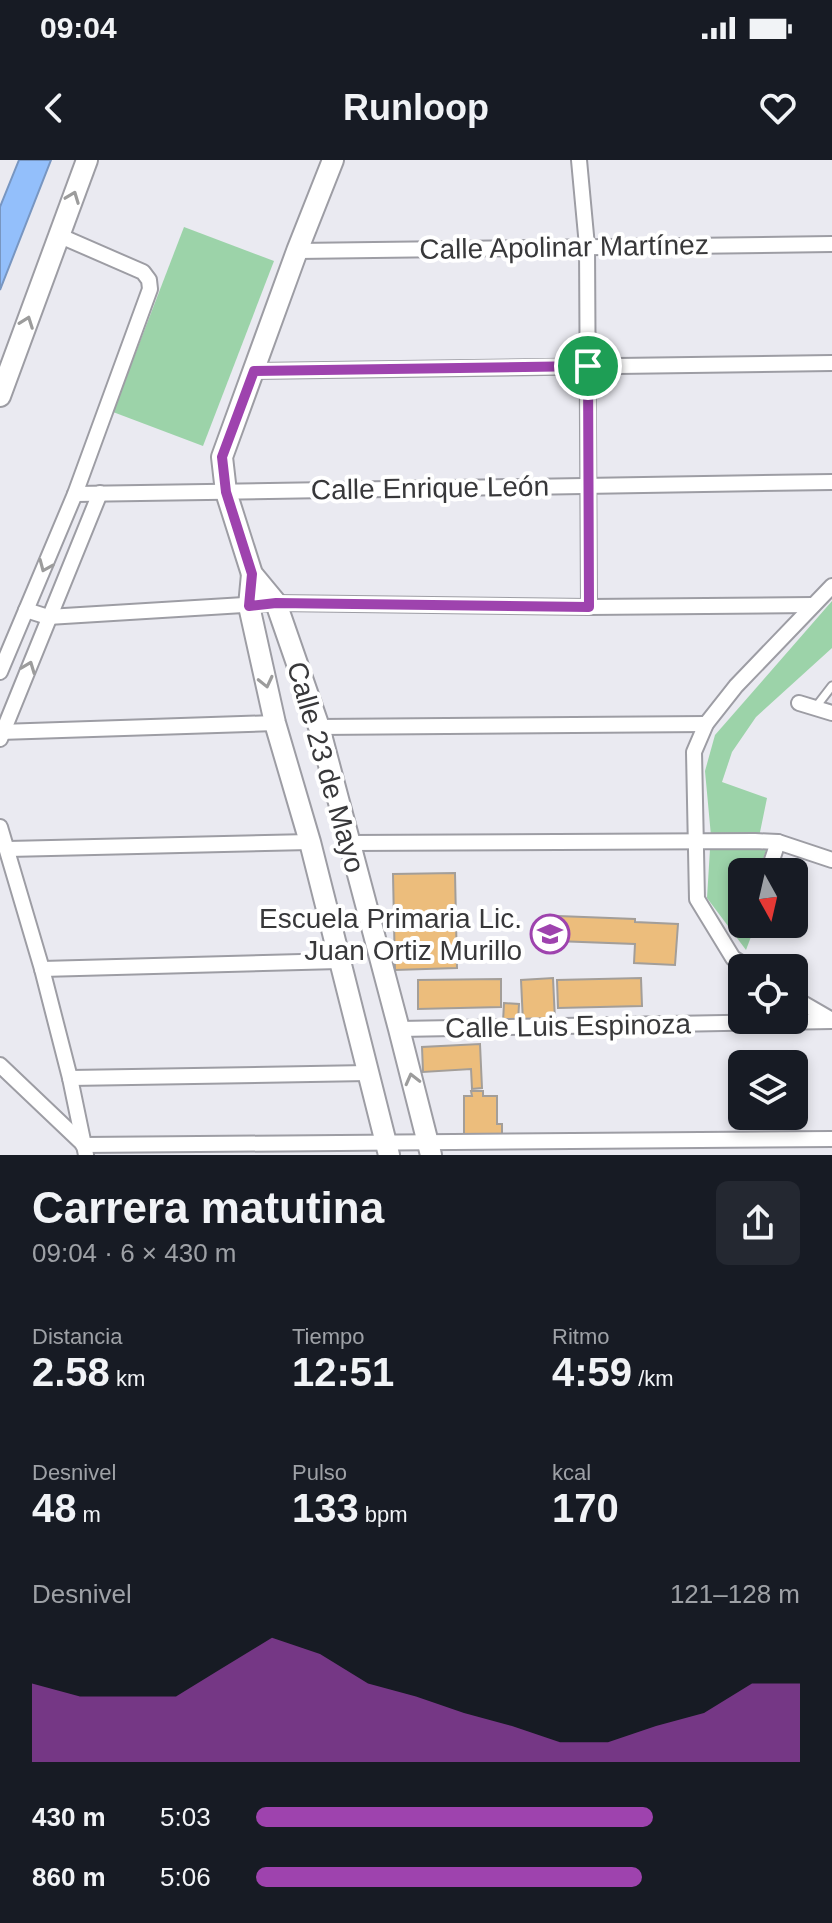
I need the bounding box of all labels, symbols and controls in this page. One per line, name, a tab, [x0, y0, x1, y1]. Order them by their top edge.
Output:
text: 09:04	[40, 11, 117, 44]
icon: back	[32, 86, 76, 130]
icon: heart	[756, 86, 800, 130]
text: Runloop	[343, 87, 489, 128]
one-way arrow	[63, 191, 80, 205]
street label: Calle Apolinar Martínez	[419, 229, 709, 265]
one-way arrow	[17, 316, 33, 330]
pin	[554, 332, 622, 400]
icon: arrive	[566, 344, 610, 388]
street label: Calle Enrique León	[311, 470, 549, 506]
one-way arrow	[38, 558, 54, 572]
street label: Calle 23 de Mayo	[281, 658, 371, 876]
one-way arrow	[19, 661, 36, 675]
one-way arrow	[257, 675, 274, 688]
north arrow	[728, 858, 808, 938]
map controls	[728, 858, 808, 1130]
place label: Escuela Primaria Lic. Juan Ortiz Murillo	[259, 903, 522, 966]
school or university icon: Escuela Primaria Lic. Juan Ortiz Murillo	[529, 913, 571, 955]
button: locate	[728, 954, 808, 1034]
street label: Calle Luis Espinoza	[445, 1008, 692, 1044]
button: layers	[728, 1050, 808, 1130]
one-way arrow	[404, 1073, 421, 1087]
button: share	[716, 1181, 800, 1265]
text: Carrera matutina	[32, 1183, 384, 1232]
text: 09:04 · 6 × 430 m	[32, 1238, 237, 1268]
text: Distancia	[32, 1324, 122, 1349]
text: Tiempo	[292, 1324, 365, 1349]
text: Ritmo	[552, 1324, 609, 1349]
text: 2.58	[32, 1350, 110, 1394]
text: 12:51	[292, 1350, 394, 1394]
text: 4:59	[552, 1350, 632, 1394]
text: km	[110, 1366, 145, 1391]
text: /km	[632, 1366, 674, 1391]
text: Desnivel	[32, 1460, 116, 1485]
text: Pulso	[292, 1460, 347, 1485]
text: kcal	[552, 1460, 591, 1485]
text: 48	[32, 1486, 77, 1530]
text: 133	[292, 1486, 359, 1530]
text: 170	[552, 1486, 619, 1530]
text: m	[77, 1502, 101, 1527]
text: bpm	[359, 1502, 408, 1527]
text: Desnivel	[32, 1579, 132, 1609]
text: 121–128 m	[670, 1579, 800, 1609]
text: 430 m	[32, 1802, 106, 1832]
text: 5:03	[160, 1802, 211, 1832]
text: 860 m	[32, 1862, 106, 1892]
text: 5:06	[160, 1862, 211, 1892]

